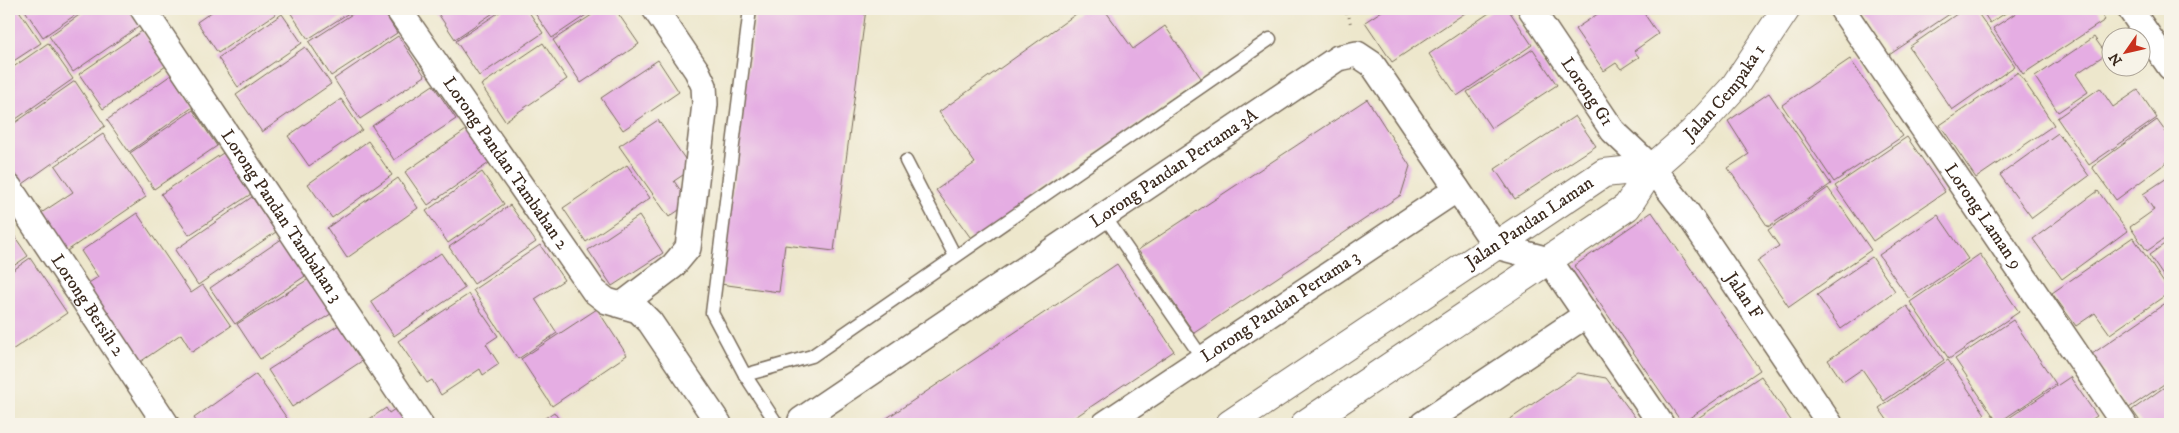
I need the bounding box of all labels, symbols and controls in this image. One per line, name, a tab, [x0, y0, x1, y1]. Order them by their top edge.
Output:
north arrow	[2102, 28, 2152, 78]
street label: Jalan Cempaka 1	[1678, 40, 1770, 147]
text: N	[2105, 48, 2127, 69]
street label: Lorong G1	[1556, 53, 1618, 131]
street label: Lorong Pandan Tambahan 2	[438, 73, 573, 254]
street label: Lorong Pandan Pertama 3A	[1086, 104, 1263, 233]
street label: Lorong Pandan Tambahan 3	[216, 126, 347, 307]
street label: Lorong Laman 9	[1939, 159, 2027, 274]
street label: Jalan Pandan Laman	[1460, 172, 1598, 275]
street label: Lorong Pandan Pertama 3	[1197, 246, 1364, 368]
street label: Lorong Bersih 2	[46, 250, 129, 361]
street label: Jalan F	[1719, 267, 1767, 324]

